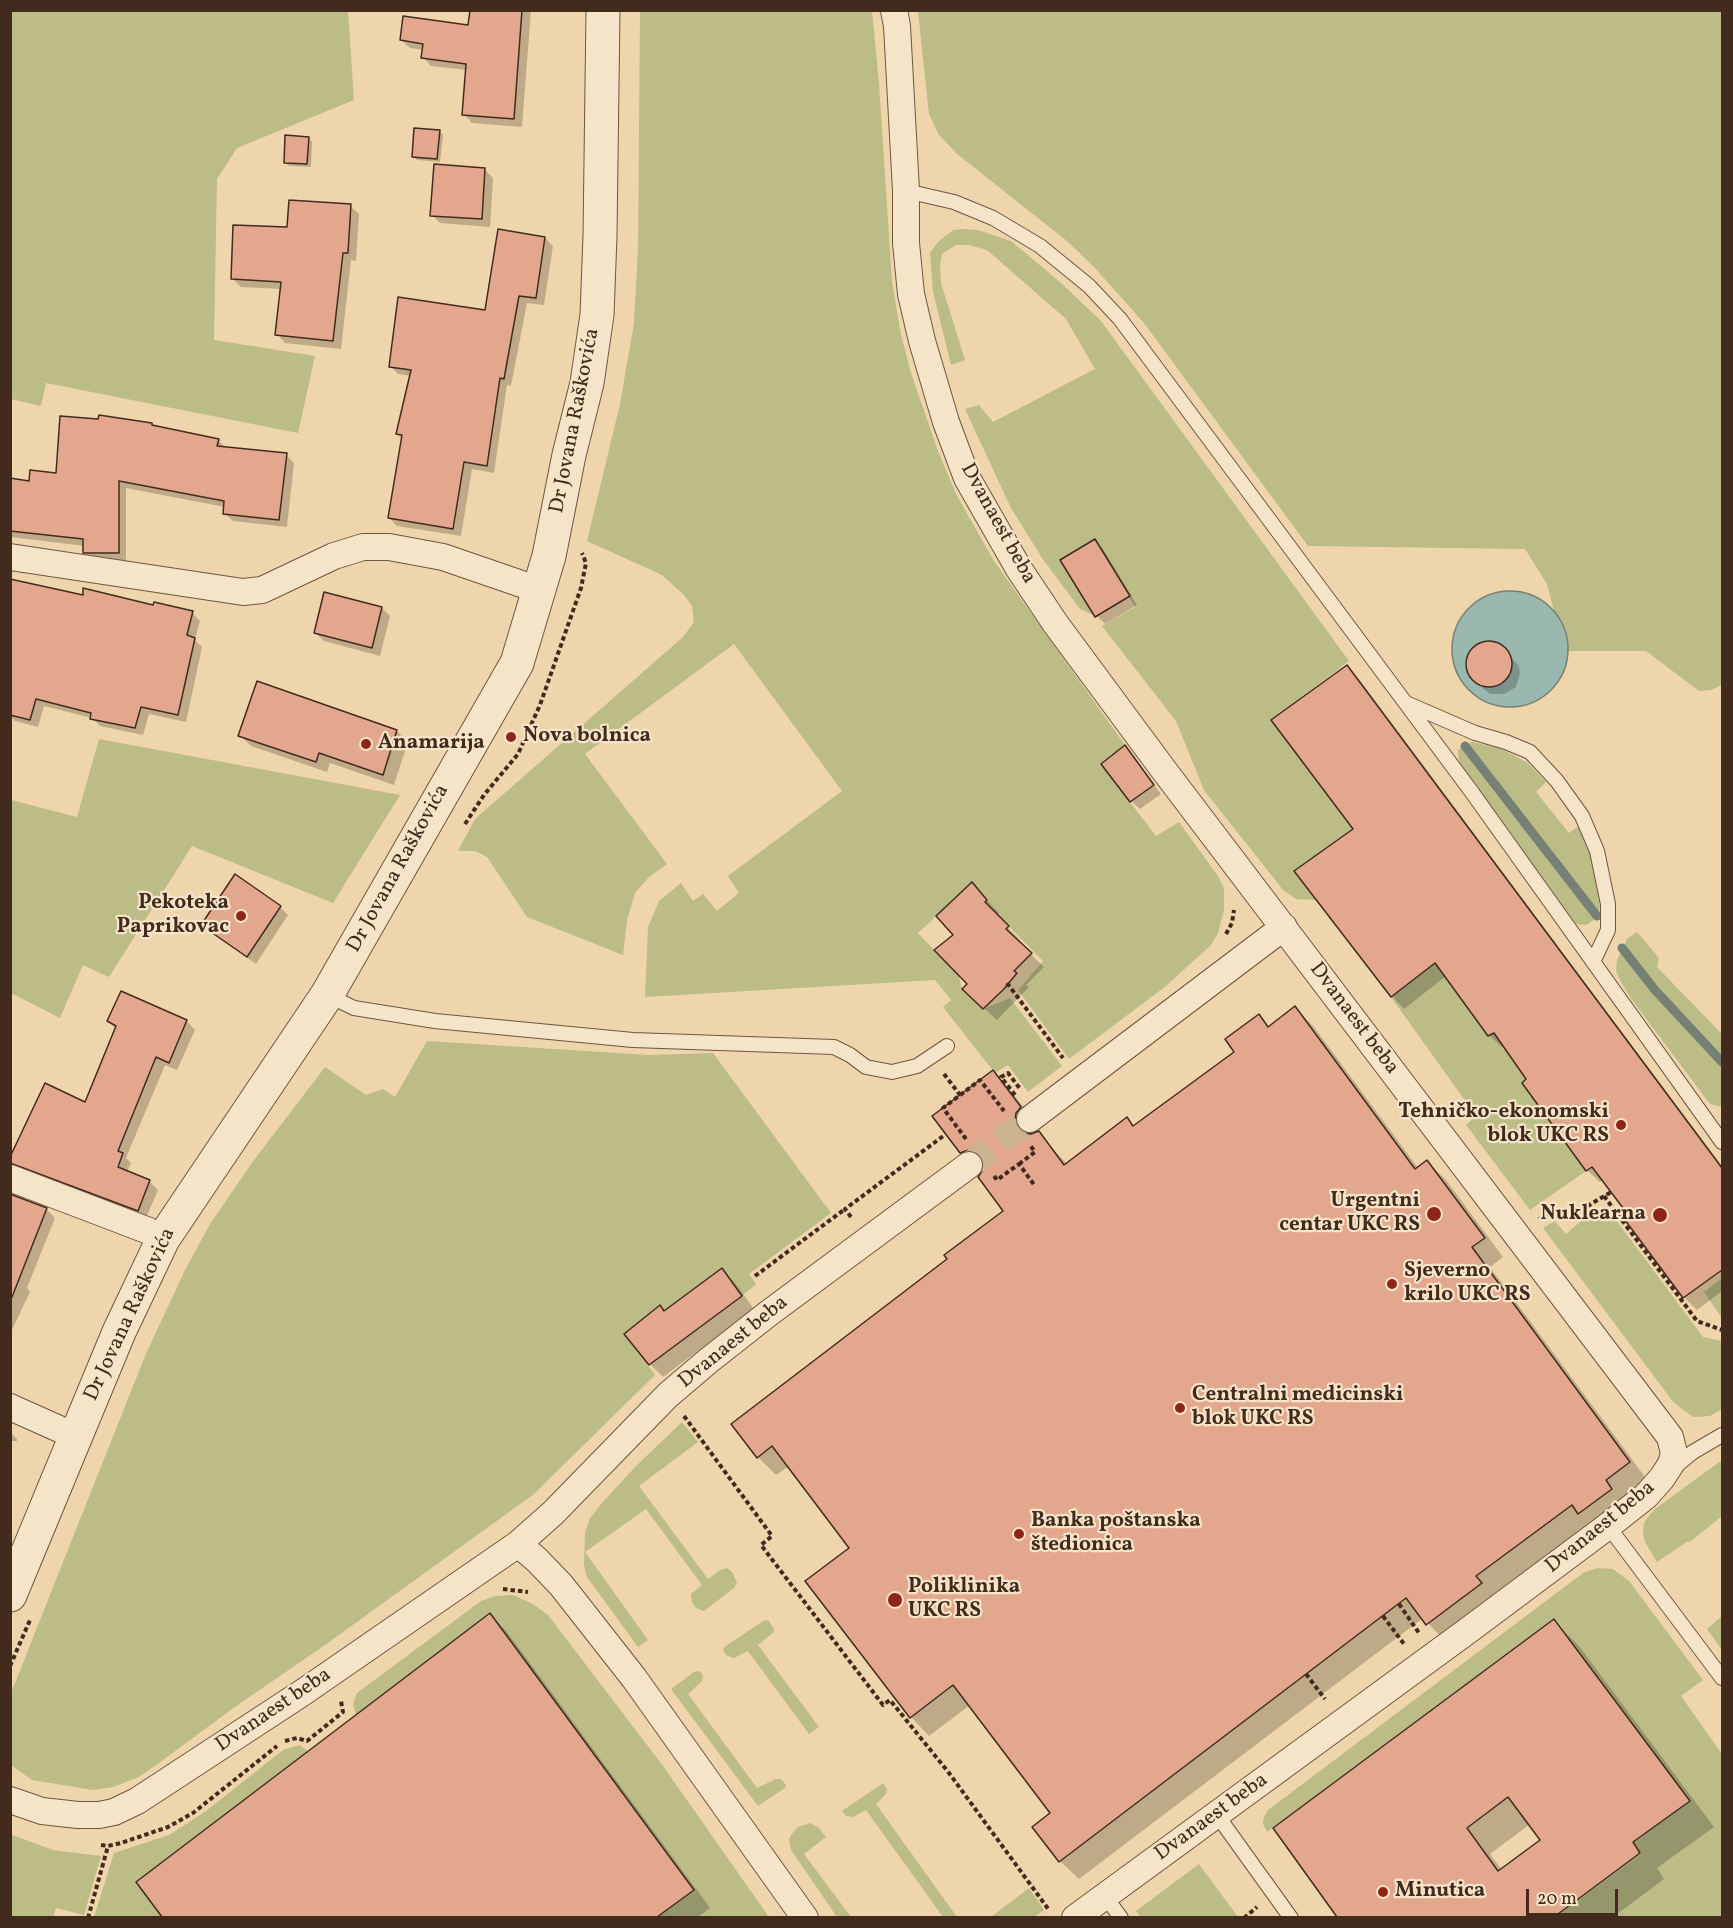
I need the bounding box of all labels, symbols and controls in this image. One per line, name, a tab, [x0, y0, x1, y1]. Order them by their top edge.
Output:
street label: Dr Jovana Raškovića	[546, 326, 606, 516]
street label: Dvanaest beba	[954, 459, 1040, 589]
place label: Nova bolnica	[523, 724, 651, 750]
marker: Nova bolnica	[504, 730, 518, 744]
place label: Anamarija	[378, 731, 485, 757]
marker: Anamarija	[359, 737, 373, 751]
street label: Dr Jovana Raškovića	[342, 781, 456, 957]
place label: Pekoteka Paprikovac	[117, 891, 229, 941]
marker: Pekoteka Paprikovac	[234, 909, 248, 923]
street label: Dvanaest beba	[1303, 958, 1403, 1080]
place label: Tehničko-ekonomski blok UKC RS	[1398, 1100, 1609, 1150]
marker: Tehničko-ekonomski blok UKC RS	[1614, 1118, 1628, 1132]
place label: Urgentni centar UKC RS	[1279, 1189, 1420, 1239]
place label: Nuklearna	[1541, 1202, 1646, 1228]
marker: Urgentni centar UKC RS	[1425, 1205, 1443, 1223]
marker: Nuklearna	[1651, 1206, 1669, 1224]
street label: Dr Jovana Raškovića	[80, 1224, 182, 1406]
place label: Sjeverno krilo UKC RS	[1404, 1259, 1531, 1309]
marker: Sjeverno krilo UKC RS	[1385, 1277, 1399, 1291]
street label: Dvanaest beba	[674, 1291, 794, 1395]
place label: Centralni medicinski blok UKC RS	[1192, 1383, 1403, 1433]
marker: Centralni medicinski blok UKC RS	[1173, 1401, 1187, 1415]
street label: Dvanaest beba	[1541, 1476, 1661, 1580]
place label: Banka poštanska štedionica	[1031, 1509, 1201, 1559]
marker: Banka poštanska štedionica	[1012, 1527, 1026, 1541]
place label: Poliklinika UKC RS	[908, 1575, 1020, 1625]
marker: Poliklinika UKC RS	[886, 1591, 904, 1609]
street label: Dvanaest beba	[212, 1663, 336, 1759]
street label: Dvanaest beba	[1150, 1768, 1274, 1868]
scale bar	[1529, 1877, 1620, 1915]
place label: Minutica	[1395, 1879, 1485, 1905]
marker: Minutica	[1376, 1885, 1390, 1899]
text: 20 m	[1537, 1887, 1577, 1912]

